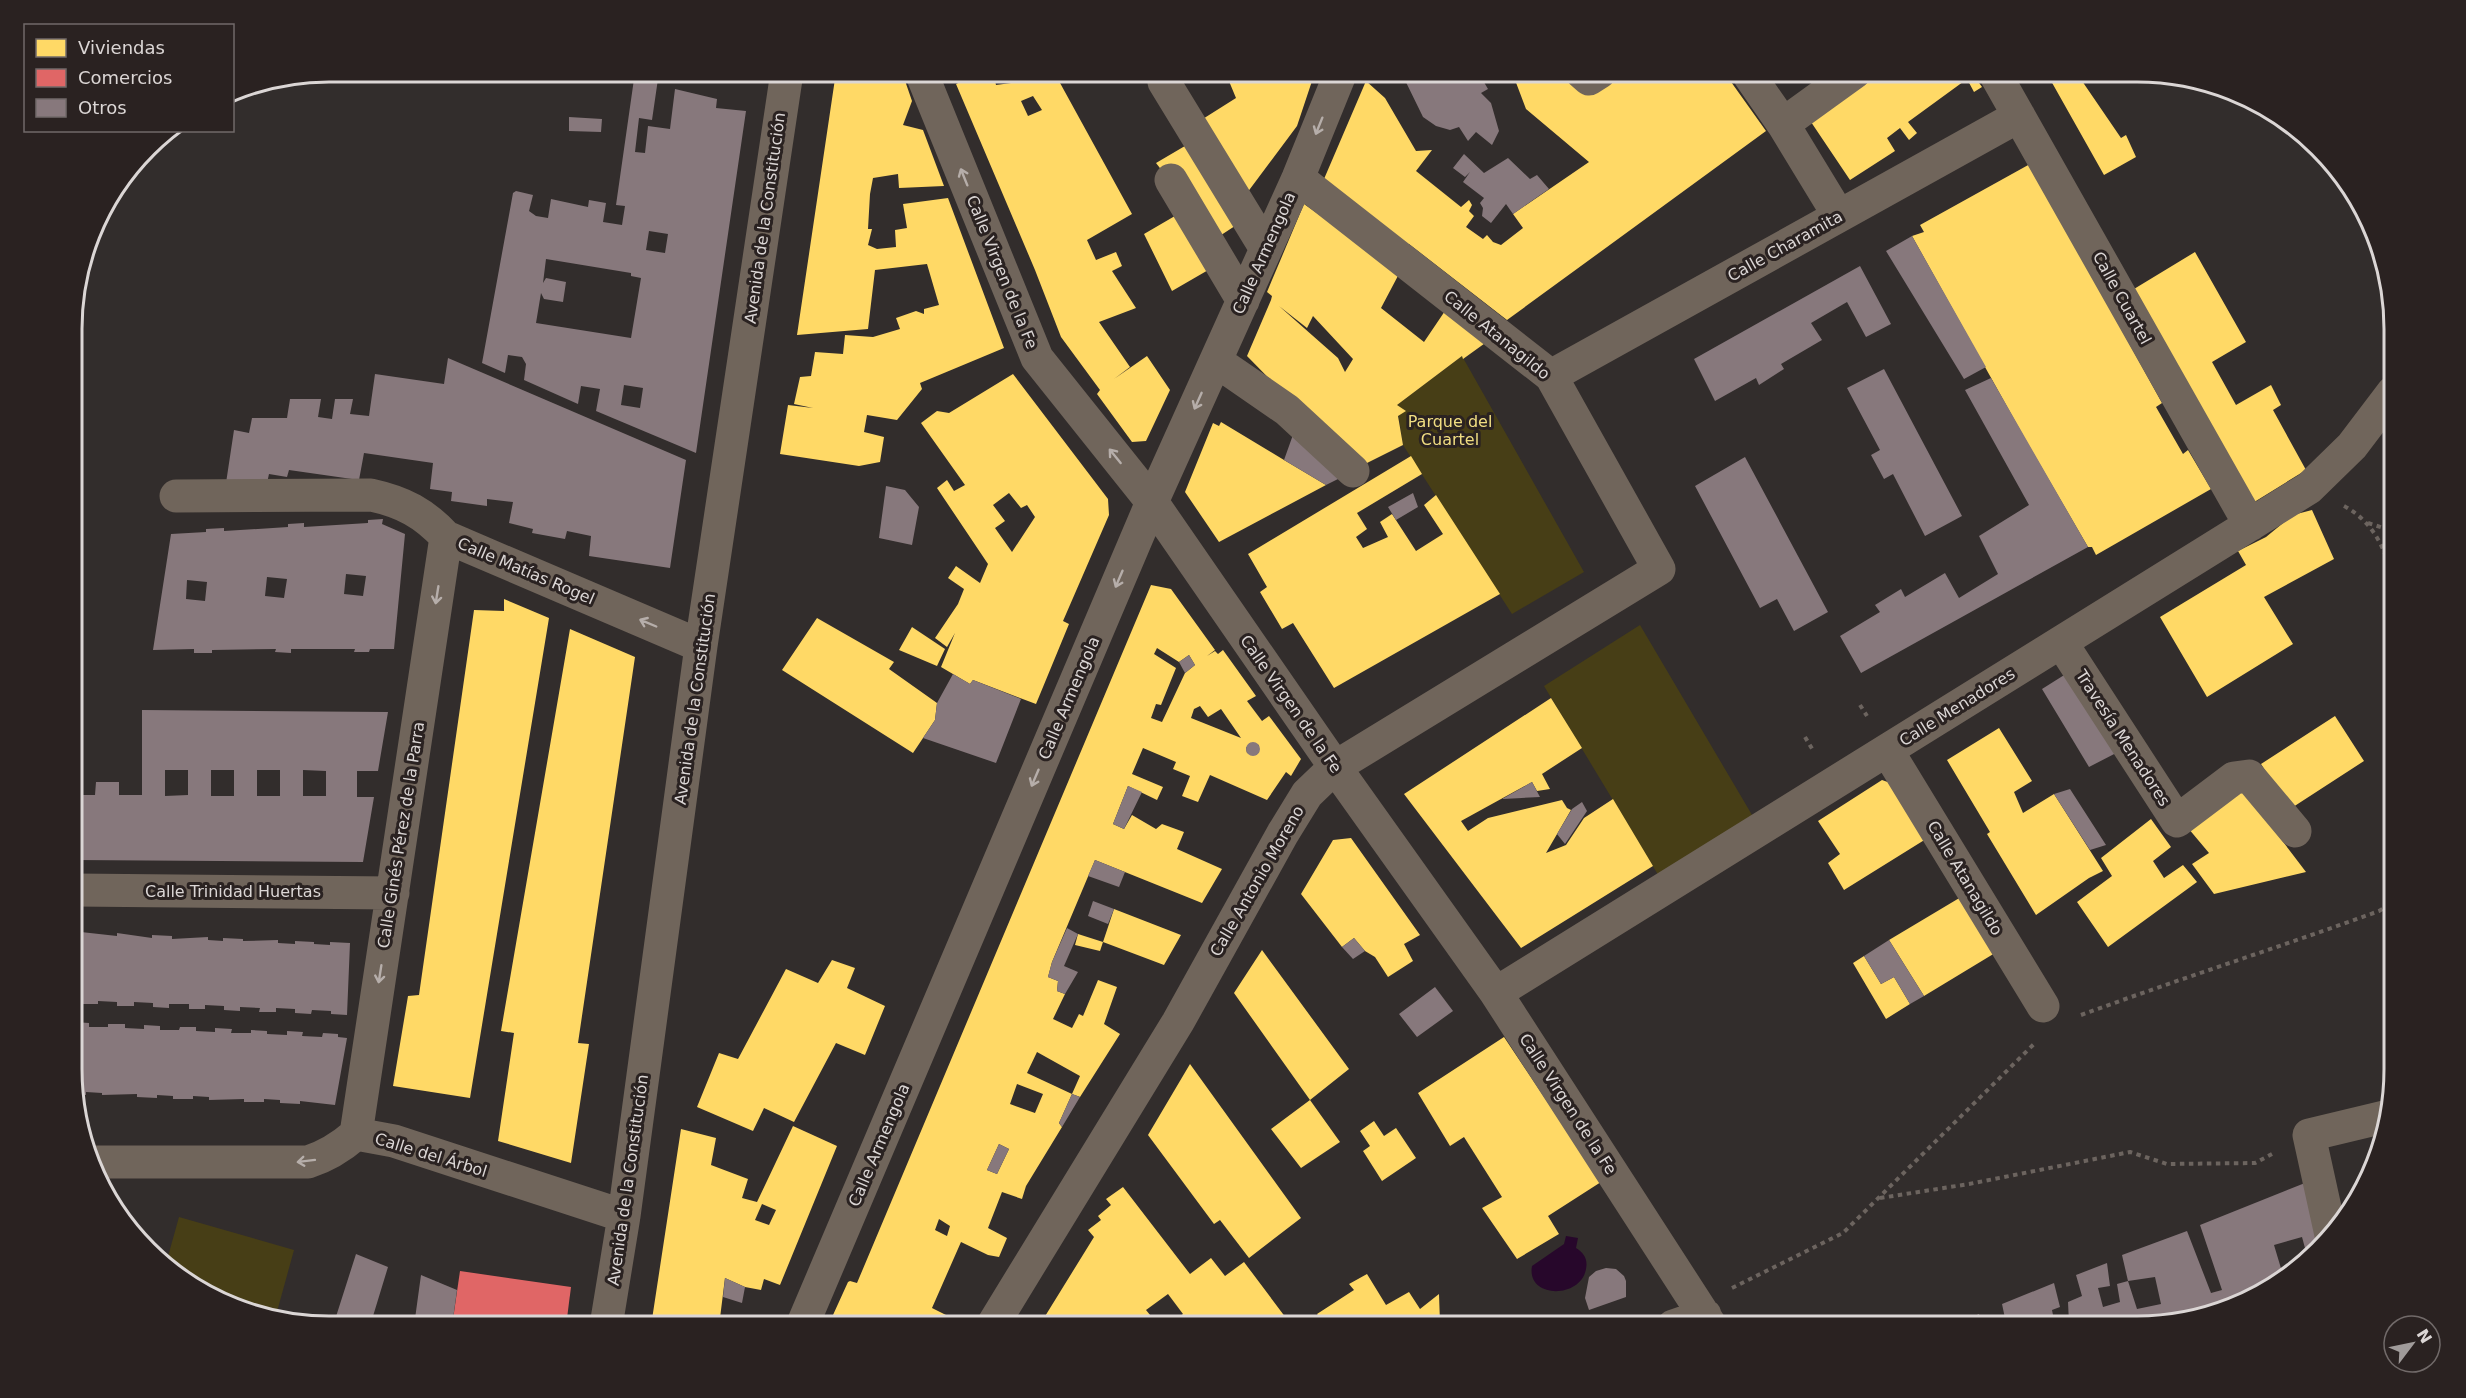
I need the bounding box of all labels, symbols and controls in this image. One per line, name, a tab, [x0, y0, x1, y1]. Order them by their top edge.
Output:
legend	[24, 24, 234, 132]
text: Viviendas	[78, 37, 165, 58]
text: Comercios	[78, 67, 172, 88]
text: Otros	[78, 97, 127, 118]
street label: Avenida de la Constitución	[741, 111, 789, 325]
one-way arrow	[1313, 116, 1324, 135]
one-way arrow	[958, 168, 969, 187]
street label: Calle Armengola	[1229, 189, 1299, 317]
street label: Calle Virgen de la Fe	[962, 192, 1042, 352]
street label: Calle Charamita	[1724, 207, 1846, 285]
street label: Calle Cuartel	[2089, 248, 2155, 348]
street label: Calle Atanagildo	[1440, 287, 1554, 383]
one-way arrow	[1191, 391, 1203, 409]
park label: Parque del Cuartel	[1408, 412, 1492, 449]
one-way arrow	[1109, 448, 1122, 464]
street label: Calle Matías Rogel	[455, 534, 597, 608]
one-way arrow	[1113, 569, 1124, 588]
one-way arrow	[432, 584, 443, 604]
street label: Avenida de la Constitución	[671, 592, 719, 806]
one-way arrow	[639, 617, 657, 628]
street label: Calle Virgen de la Fe	[1236, 631, 1346, 777]
street label: Calle Armengola	[1035, 634, 1103, 762]
street label: Calle Menadores	[1896, 664, 2018, 750]
street label: Travesía Menadores	[2071, 665, 2174, 810]
street label: Calle Ginés Pérez de la Parra	[374, 720, 428, 950]
one-way arrow	[1029, 768, 1040, 787]
street label: Calle Antonio Moreno	[1206, 802, 1308, 960]
street label: Calle Atanagildo	[1923, 817, 2007, 939]
street label: Calle Trinidad Huertas	[145, 882, 321, 901]
one-way arrow	[375, 964, 386, 984]
street label: Calle Virgen de la Fe	[1515, 1030, 1621, 1178]
street label: Avenida de la Constitución	[604, 1073, 652, 1287]
street label: Calle Armengola	[845, 1081, 913, 1209]
street label: Calle del Árbol	[373, 1129, 489, 1181]
one-way arrow	[297, 1156, 316, 1167]
north arrow	[2382, 1314, 2442, 1374]
text: N	[2413, 1326, 2436, 1347]

